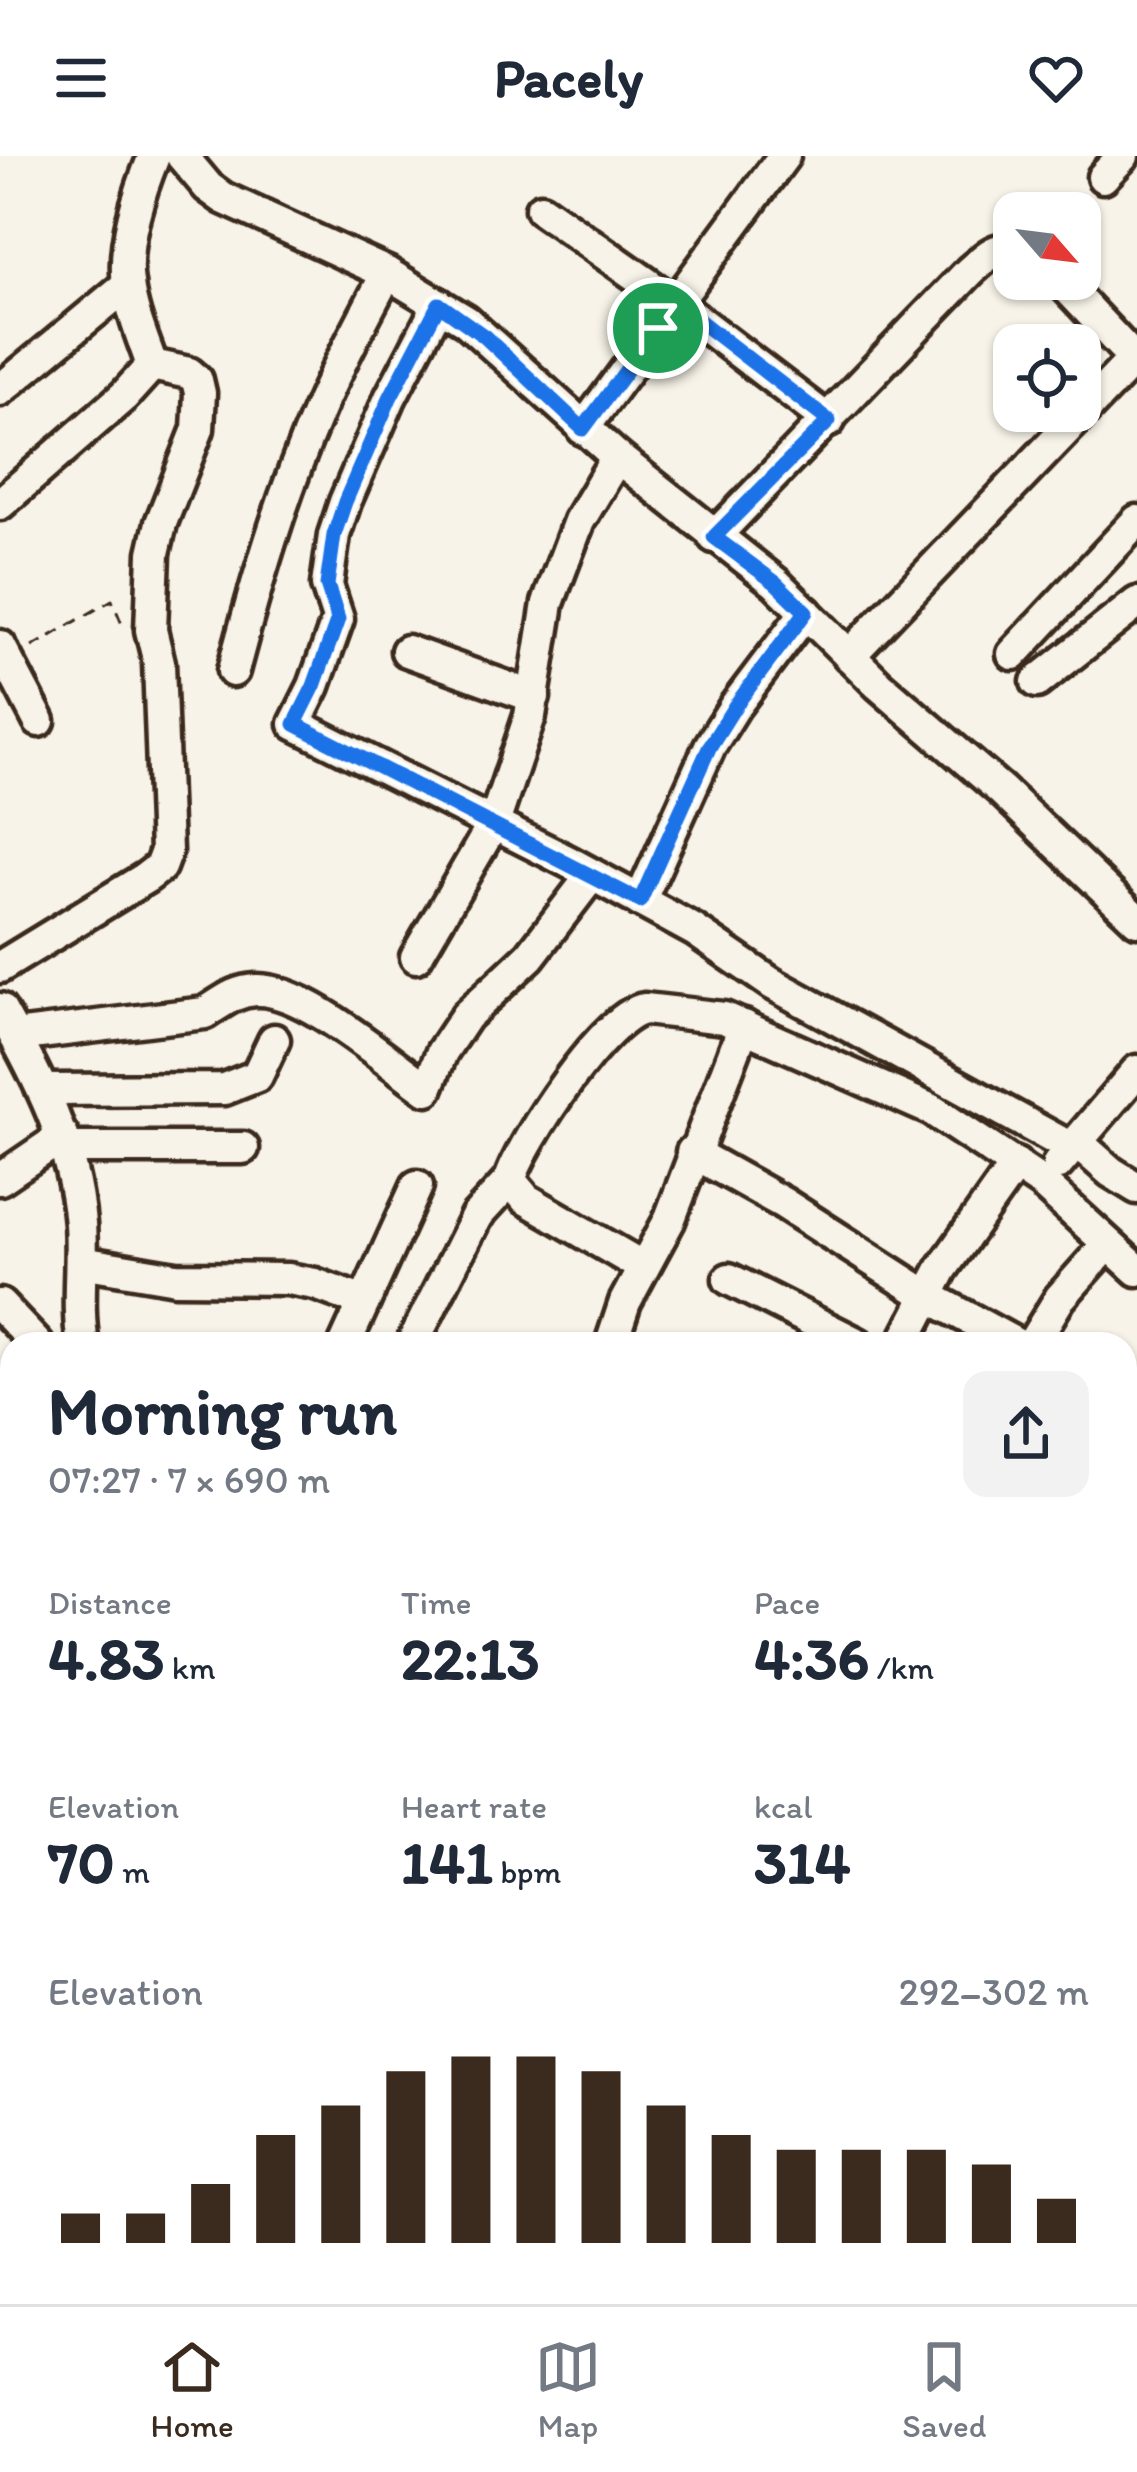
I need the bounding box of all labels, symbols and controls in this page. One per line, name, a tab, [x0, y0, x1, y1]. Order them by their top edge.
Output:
icon: menu	[48, 45, 114, 111]
icon: heart	[1023, 45, 1089, 111]
text: Pacely	[494, 46, 643, 111]
north arrow	[993, 192, 1101, 300]
map controls	[993, 192, 1101, 432]
pin	[607, 277, 709, 379]
icon: arrive	[625, 295, 691, 361]
button: locate	[993, 324, 1101, 432]
text: Morning run	[48, 1371, 397, 1451]
button: share	[963, 1371, 1089, 1497]
text: 07:27 · 7 × 690 m	[48, 1456, 330, 1503]
text: Distance	[48, 1583, 172, 1622]
text: Time	[401, 1583, 471, 1622]
text: Pace	[754, 1583, 820, 1622]
text: 4.83	[48, 1622, 164, 1694]
text: 22:13	[401, 1622, 539, 1694]
text: 4:36	[754, 1622, 869, 1694]
text: km	[164, 1648, 215, 1687]
text: /km	[869, 1648, 934, 1687]
text: Elevation	[48, 1787, 179, 1826]
text: Heart rate	[401, 1787, 547, 1826]
text: kcal	[754, 1787, 813, 1826]
text: 70	[48, 1826, 115, 1898]
text: 141	[401, 1826, 493, 1898]
text: 314	[754, 1826, 851, 1898]
text: m	[115, 1852, 150, 1891]
text: bpm	[493, 1852, 561, 1891]
text: Elevation	[48, 1968, 203, 2015]
text: 292–302 m	[898, 1968, 1089, 2015]
tab: Home	[151, 2334, 234, 2445]
tab: Map	[535, 2334, 601, 2445]
tab: Saved	[902, 2334, 986, 2445]

